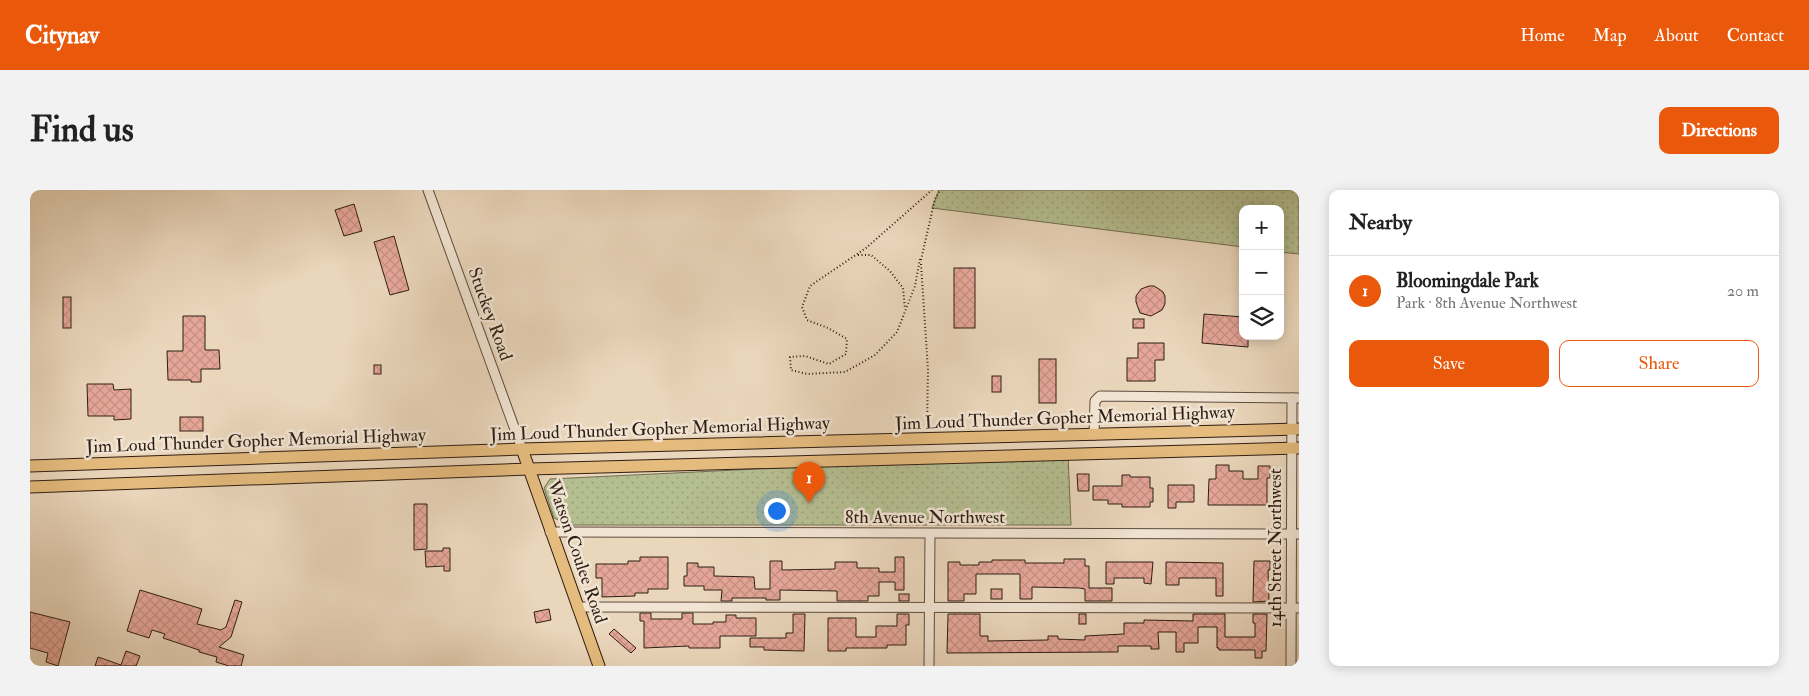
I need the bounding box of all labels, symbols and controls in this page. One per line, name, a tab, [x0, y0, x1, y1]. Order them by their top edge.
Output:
text: Citynav	[25, 20, 99, 51]
text: Home	[1520, 24, 1565, 47]
text: Map	[1593, 24, 1627, 47]
text: About	[1655, 24, 1699, 47]
text: Contact	[1727, 24, 1784, 47]
button: Directions	[1659, 107, 1779, 154]
text: Find us	[30, 108, 134, 152]
map controls	[1239, 205, 1284, 340]
button: +	[1239, 205, 1284, 250]
text: Nearby	[1349, 209, 1412, 236]
button: −	[1239, 250, 1284, 295]
street label: Stuckey Road	[462, 264, 518, 364]
text: Bloomingdale Park	[1396, 269, 1539, 293]
text: 1	[1362, 281, 1368, 301]
text: 20 m	[1727, 281, 1759, 301]
text: Park · 8th Avenue Northwest	[1396, 293, 1577, 313]
button: layers	[1239, 295, 1284, 340]
button: Save	[1349, 340, 1549, 387]
button: Share	[1559, 340, 1759, 387]
street label: Jim Loud Thunder Gopher Memorial Highway	[894, 401, 1236, 435]
street label: Jim Loud Thunder Gopher Memorial Highway	[489, 412, 831, 446]
street label: Jim Loud Thunder Gopher Memorial Highway	[85, 424, 427, 458]
pin: 1	[793, 462, 825, 503]
street label: 14th Street Northwest	[1264, 468, 1287, 628]
street label: Watson Coulee Road	[541, 476, 612, 627]
your location	[764, 498, 790, 524]
street label: 8th Avenue Northwest	[845, 506, 1005, 529]

